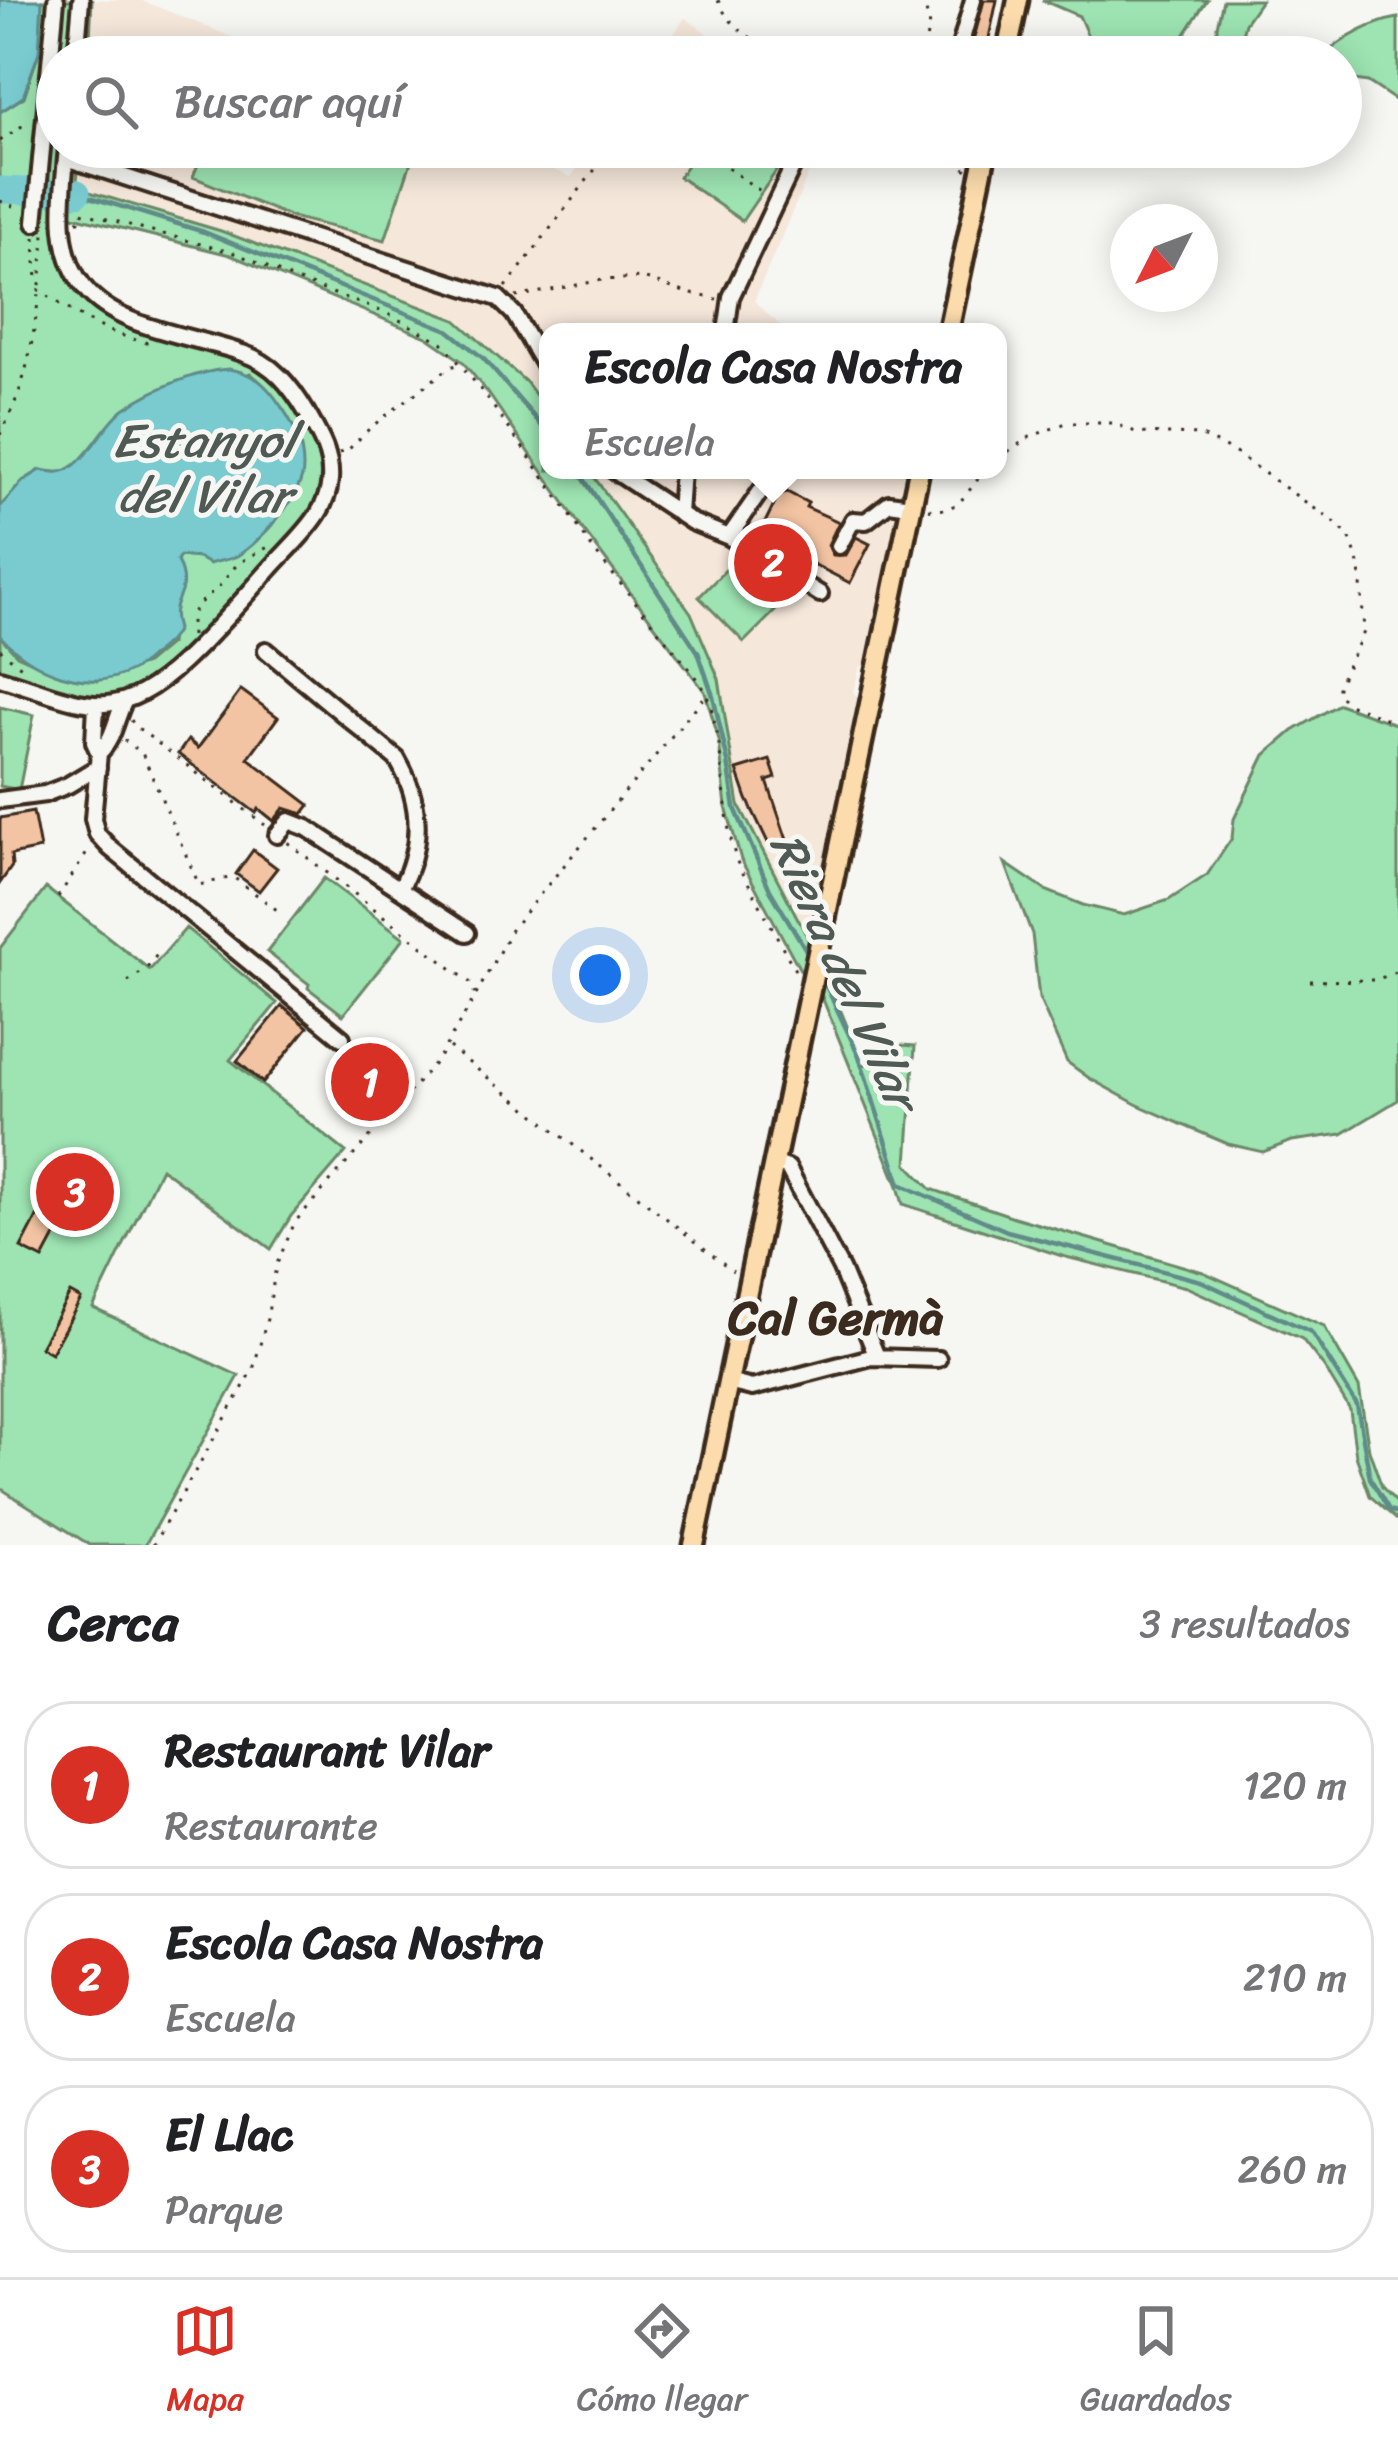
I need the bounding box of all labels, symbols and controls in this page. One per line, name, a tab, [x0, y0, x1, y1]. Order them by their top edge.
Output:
search box	[36, 36, 1362, 168]
text: Buscar aquí	[174, 62, 403, 142]
icon: search	[78, 69, 144, 135]
north arrow	[1110, 204, 1218, 312]
popup	[539, 323, 1007, 479]
text: Escola Casa Nostra	[584, 327, 962, 407]
water label: Estanyol del Vilar	[113, 398, 306, 538]
text: Escuela	[584, 407, 715, 476]
pin: 2	[734, 518, 812, 608]
water label: Riera del Vilar	[746, 819, 947, 1131]
your location	[570, 945, 630, 1005]
pin: 1	[331, 1037, 409, 1127]
pin: 3	[36, 1147, 114, 1237]
district label: Cal Germà	[727, 1275, 944, 1360]
text: Cerca	[48, 1578, 178, 1668]
text: 3 resultados	[1139, 1589, 1350, 1658]
text: Restaurant Vilar	[165, 1711, 490, 1791]
text: 1	[82, 1751, 98, 1820]
text: 120 m	[1243, 1751, 1347, 1820]
text: Restaurante	[165, 1791, 378, 1860]
text: Escola Casa Nostra	[165, 1903, 543, 1983]
text: 2	[79, 1943, 101, 2012]
text: 210 m	[1243, 1943, 1347, 2012]
text: Escuela	[165, 1983, 296, 2052]
text: El Llac	[165, 2095, 293, 2175]
text: 3	[79, 2135, 101, 2204]
text: 260 m	[1238, 2135, 1347, 2204]
text: Parque	[165, 2175, 283, 2244]
tab: Mapa	[166, 2298, 244, 2428]
tab: Cómo llegar	[577, 2298, 747, 2428]
tab: Guardados	[1080, 2298, 1232, 2428]

